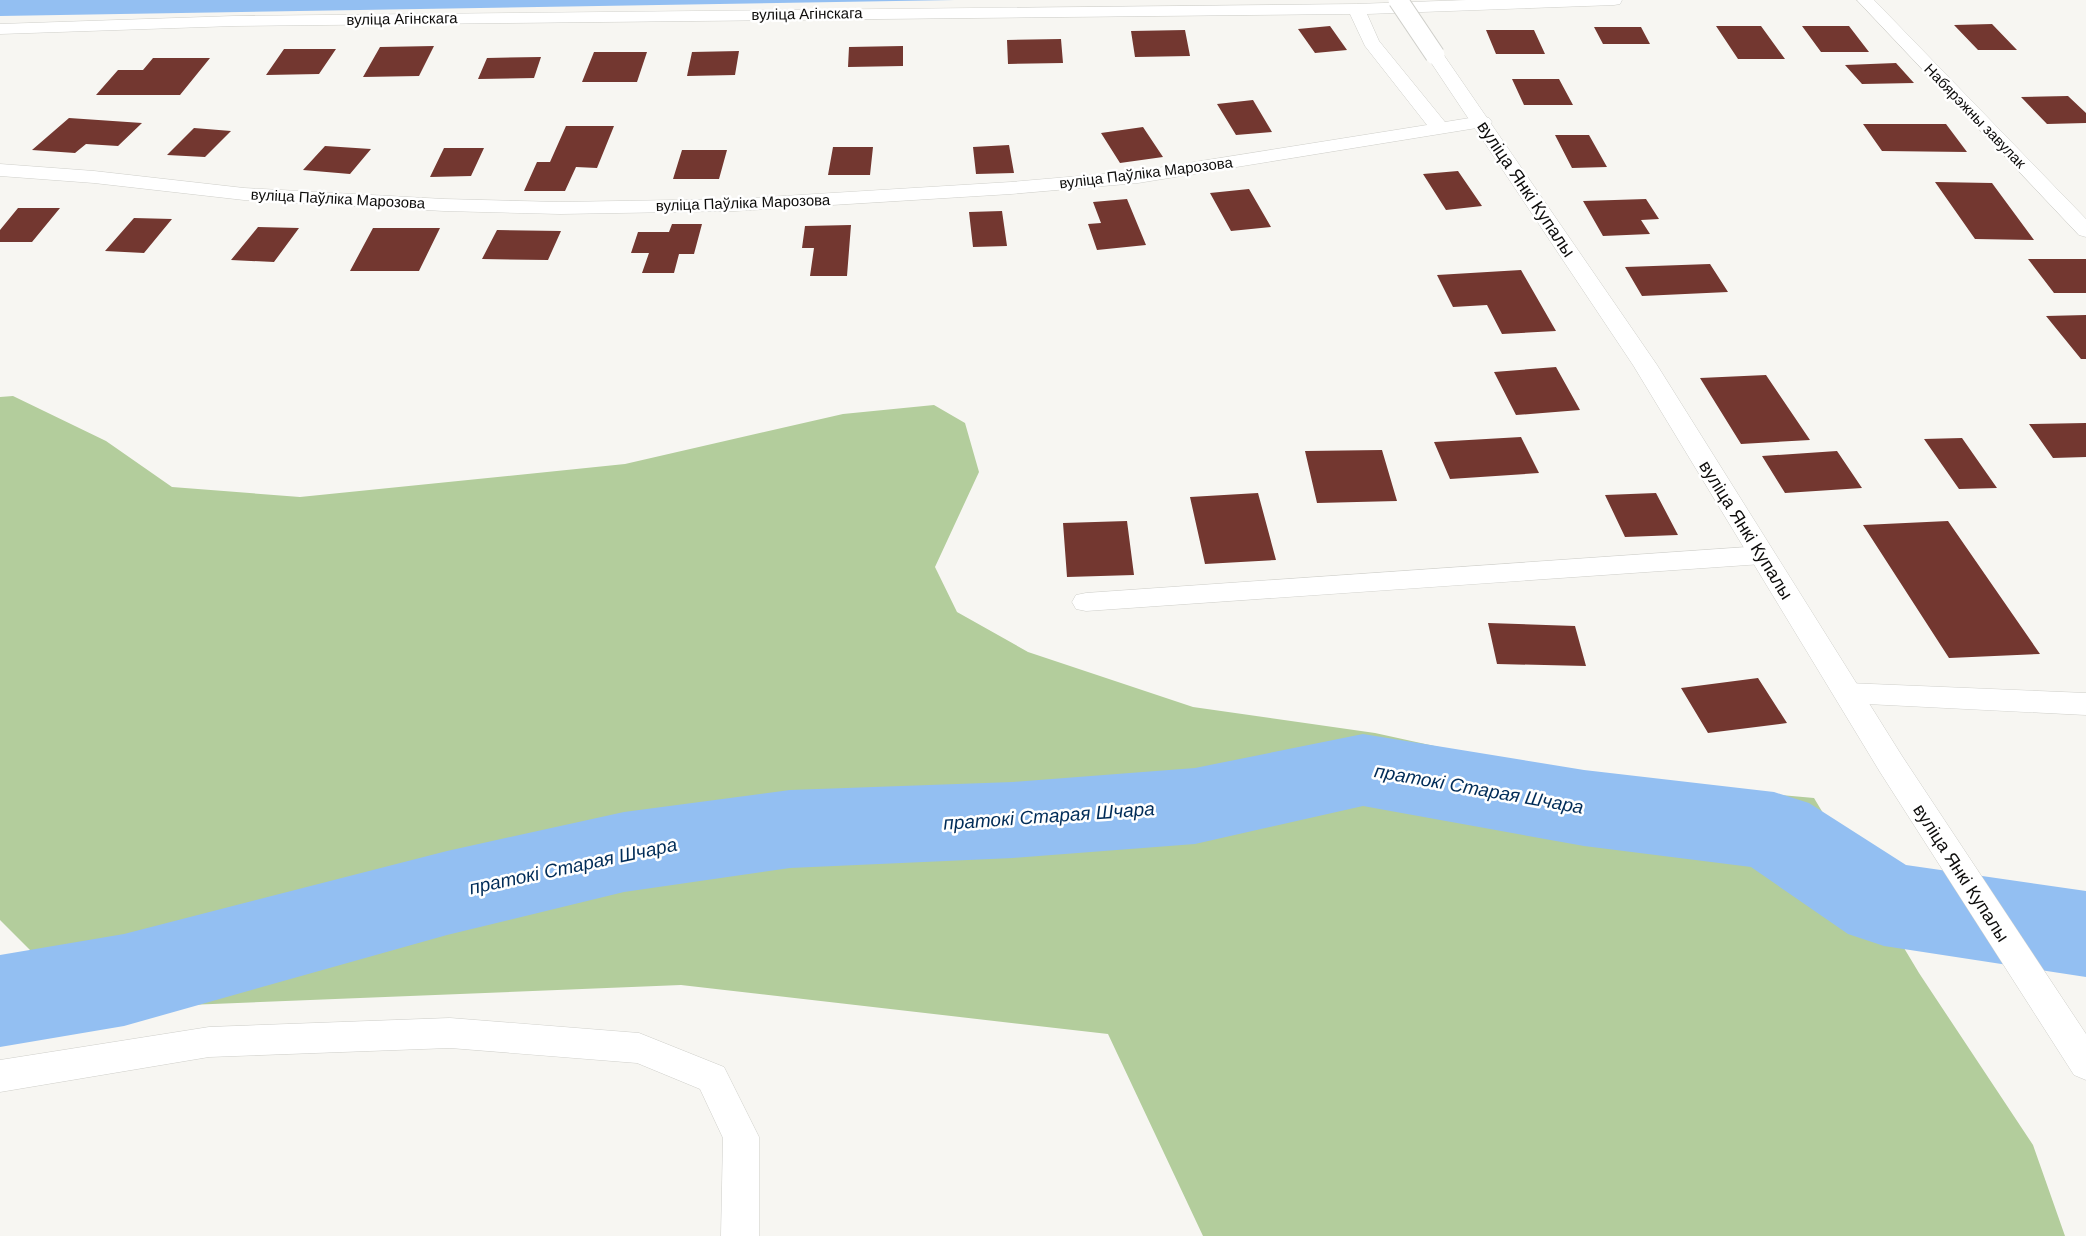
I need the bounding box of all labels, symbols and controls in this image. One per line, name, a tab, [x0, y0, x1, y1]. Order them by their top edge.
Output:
street label: вуліца Агінскага	[751, 3, 863, 25]
street label: вуліца Агінскага	[346, 8, 458, 30]
street label: Набярэжны завулак	[1920, 59, 2031, 173]
street label: вуліца Янкі Купалы	[1471, 116, 1581, 262]
street label: вуліца Паўліка Марозова	[1058, 152, 1234, 194]
street label: вуліца Паўліка Марозова	[250, 184, 426, 214]
street label: вуліца Паўліка Марозова	[655, 190, 831, 216]
street label: вуліца Янкі Купалы	[1694, 456, 1798, 604]
water label: пратокі Старая Шчара	[1372, 758, 1586, 820]
water label: пратокі Старая Шчара	[942, 796, 1156, 836]
street label: вуліца Янкі Купалы	[1907, 800, 2015, 946]
water label: пратокі Старая Шчара	[467, 832, 679, 900]

